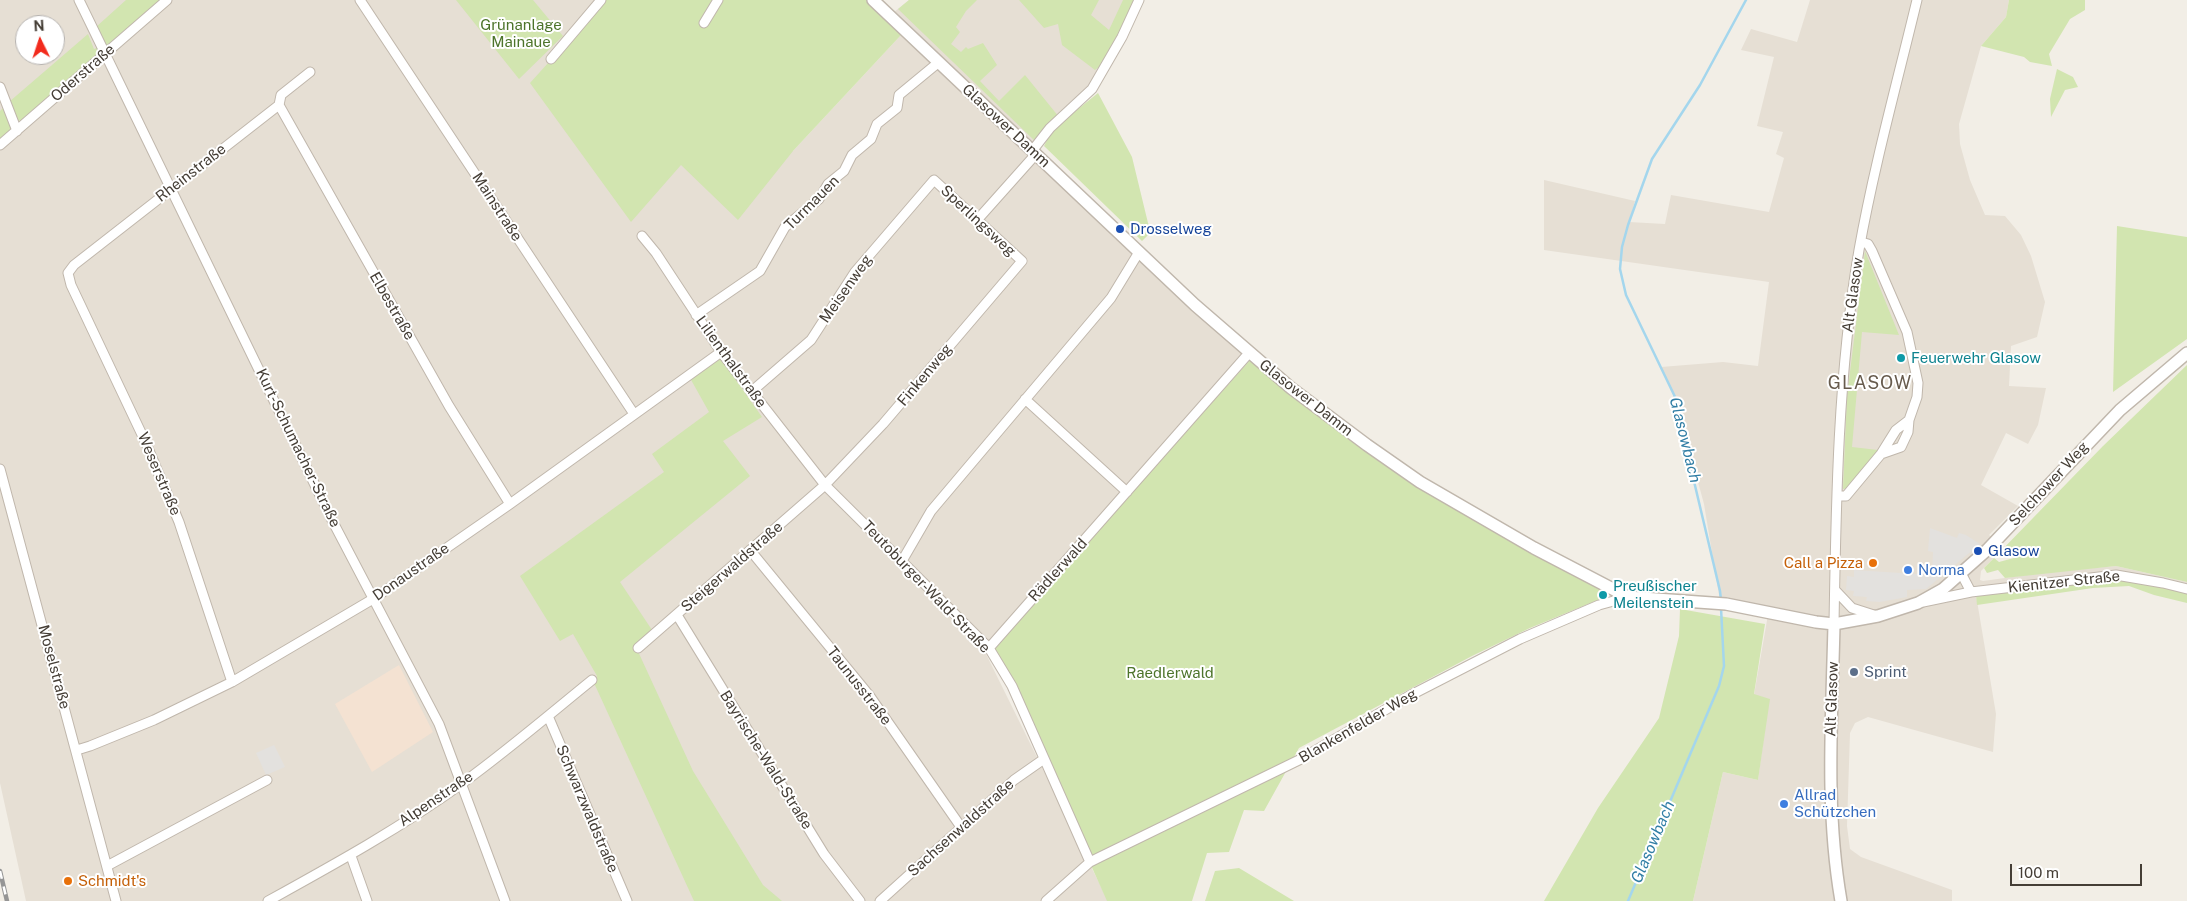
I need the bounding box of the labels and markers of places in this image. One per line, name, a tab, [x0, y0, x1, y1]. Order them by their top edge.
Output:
place label: Drosselweg	[1130, 220, 1212, 238]
marker: Drosselweg	[1114, 223, 1126, 235]
place label: Feuerwehr Glasow	[1911, 349, 2041, 367]
marker: Feuerwehr Glasow	[1895, 352, 1907, 364]
place label: Glasow	[1988, 542, 2039, 560]
marker: Glasow	[1972, 545, 1984, 557]
place label: Call a Pizza	[1784, 554, 1863, 572]
marker: Call a Pizza	[1867, 557, 1879, 569]
place label: Norma	[1918, 561, 1965, 579]
marker: Norma	[1902, 564, 1914, 576]
place label: Preußischer Meilenstein	[1613, 577, 1697, 612]
marker: Preußischer Meilenstein	[1597, 589, 1609, 601]
place label: Sprint	[1864, 663, 1907, 681]
marker: Sprint	[1848, 666, 1860, 678]
place label: Allrad Schützchen	[1794, 786, 1876, 821]
marker: Allrad Schützchen	[1778, 798, 1790, 810]
place label: Schmidt's	[78, 872, 146, 890]
marker: Schmidt's	[62, 875, 74, 887]

